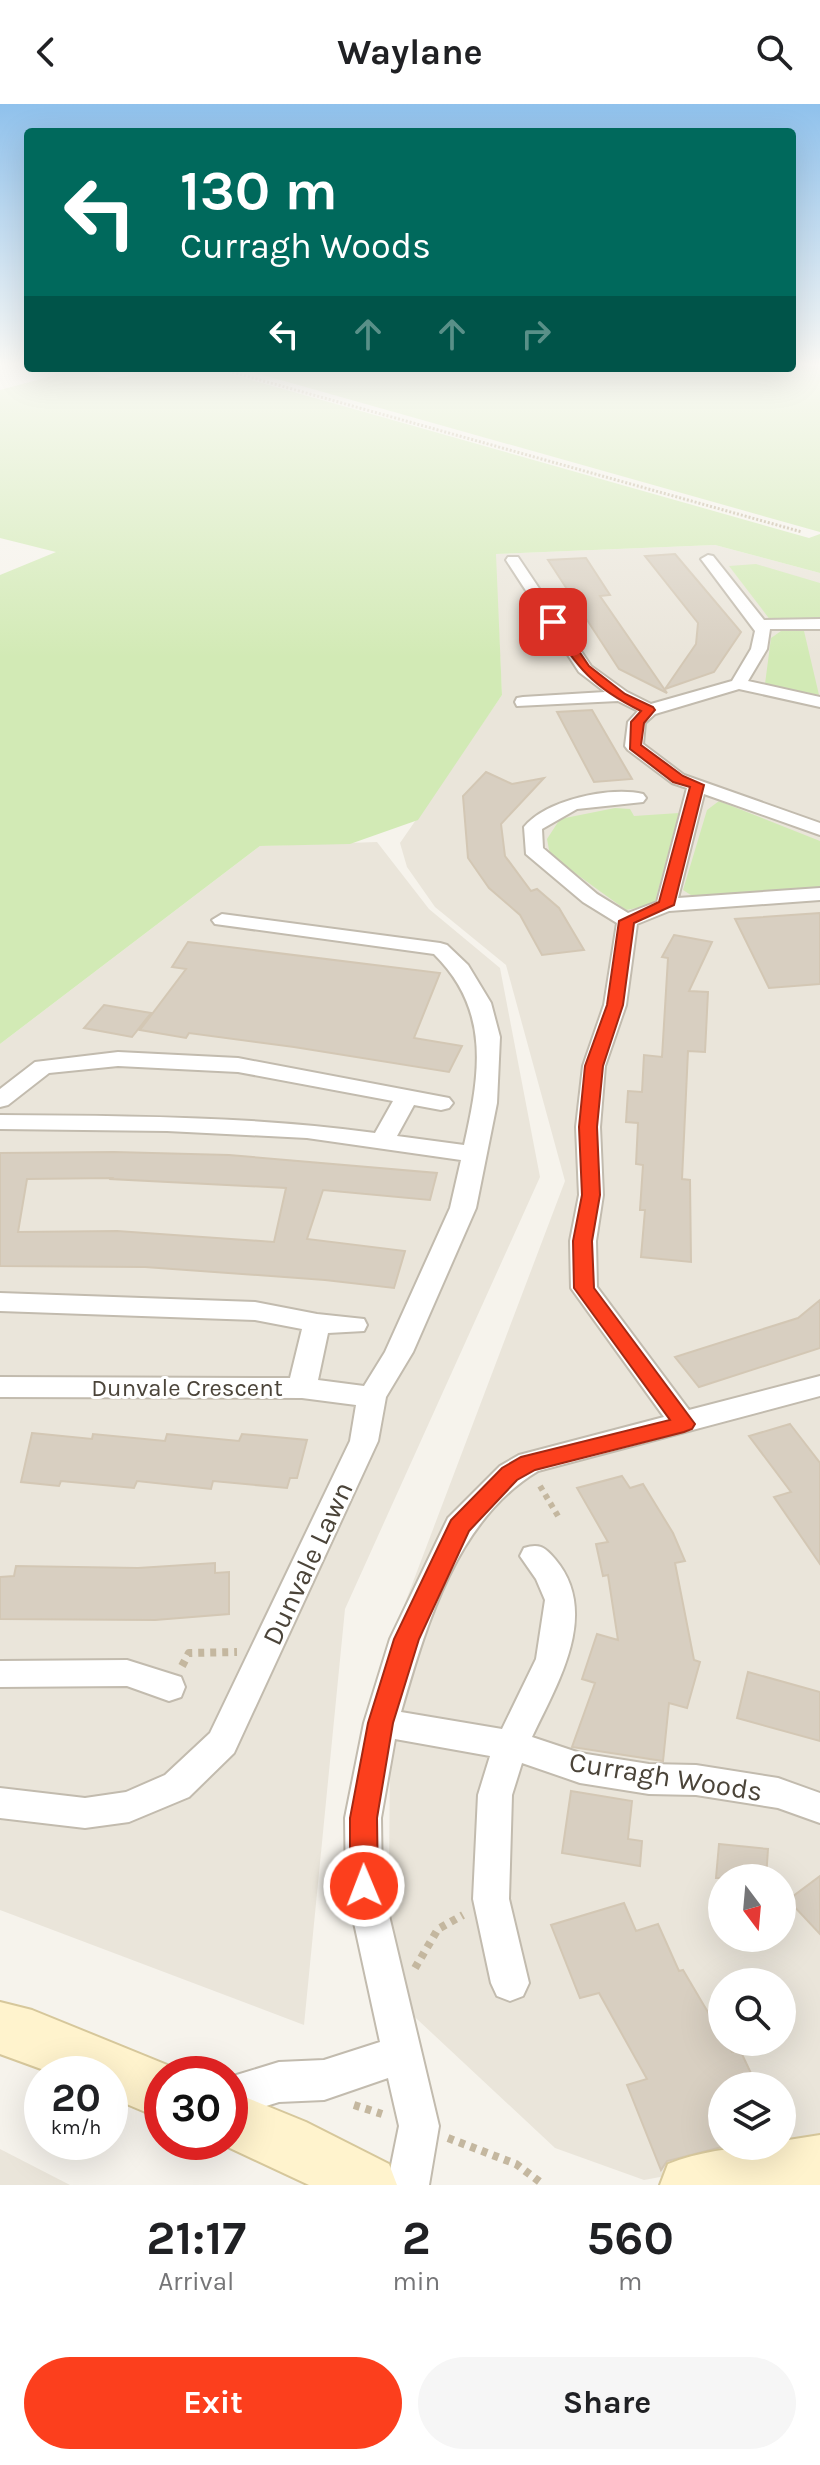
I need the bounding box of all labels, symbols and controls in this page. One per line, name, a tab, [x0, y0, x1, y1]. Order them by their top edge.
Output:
icon: back	[24, 30, 68, 74]
icon: search	[752, 30, 796, 74]
text: Waylane	[337, 31, 483, 73]
text: 130 m	[180, 158, 338, 223]
icon: left	[48, 160, 152, 264]
text: Curragh Woods	[180, 225, 431, 267]
icon: left	[262, 312, 306, 356]
icon: ahead	[346, 312, 390, 356]
icon: ahead	[430, 312, 474, 356]
icon: right	[514, 312, 558, 356]
pin	[519, 588, 587, 656]
icon: arrive	[531, 600, 575, 644]
street label: Dunvale Crescent	[91, 1374, 283, 1402]
street label: Dunvale Lawn	[255, 1476, 360, 1650]
street label: Curragh Woods	[567, 1745, 765, 1808]
position arrow	[322, 1844, 406, 1928]
north arrow	[708, 1864, 796, 1952]
map controls	[708, 1864, 796, 2160]
button: search	[708, 1968, 796, 2056]
speed limit sign: 30	[144, 2056, 248, 2160]
button: layers	[708, 2072, 796, 2160]
text: 20	[51, 2074, 101, 2121]
text: km/h	[51, 2116, 101, 2139]
text: 21:17	[146, 2210, 246, 2266]
text: 2	[402, 2210, 431, 2266]
text: 560	[586, 2210, 674, 2266]
text: Arrival	[158, 2266, 234, 2297]
text: min	[392, 2266, 440, 2297]
text: m	[618, 2266, 642, 2297]
button: Exit	[24, 2357, 402, 2449]
button: Share	[418, 2357, 796, 2449]

